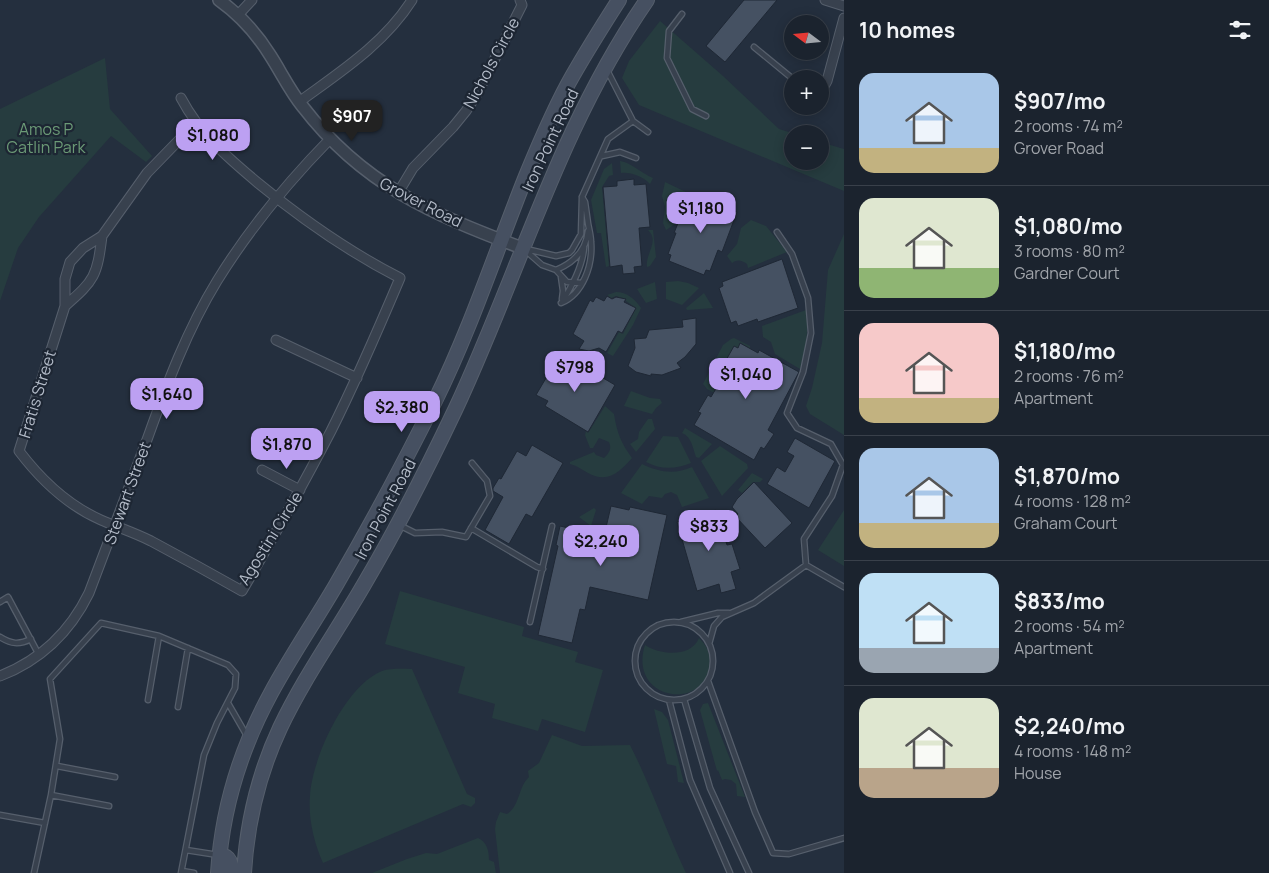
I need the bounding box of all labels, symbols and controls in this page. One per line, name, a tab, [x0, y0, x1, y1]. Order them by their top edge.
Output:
street label: Nichols Circle	[458, 14, 524, 112]
north arrow	[784, 15, 829, 60]
map controls	[784, 15, 829, 170]
text: 10 homes	[859, 16, 955, 44]
icon: filters	[1226, 16, 1254, 44]
button: +	[784, 70, 829, 115]
street label: Iron Point Road	[516, 85, 584, 195]
text: $907/mo	[1014, 87, 1105, 115]
icon: home	[899, 93, 959, 153]
pin: $907	[322, 100, 382, 142]
text: $907	[332, 105, 372, 127]
text: 2 rooms · 74 m²	[1014, 115, 1123, 137]
park label: Amos P Catlin Park	[7, 118, 86, 158]
pin: $1,080	[172, 119, 254, 161]
text: $1,080	[187, 124, 239, 146]
button: −	[784, 125, 829, 170]
text: Grover Road	[1014, 137, 1104, 159]
street label: Grover Road	[376, 172, 466, 232]
pin: $1,180	[660, 192, 742, 234]
text: $1,180	[678, 197, 724, 219]
text: $1,080/mo	[1014, 212, 1123, 240]
icon: home	[899, 218, 959, 278]
text: 3 rooms · 80 m²	[1014, 240, 1125, 262]
text: Gardner Court	[1014, 262, 1120, 284]
text: $1,180/mo	[1014, 337, 1115, 365]
icon: home	[899, 343, 959, 403]
street label: Fratis Street	[13, 347, 61, 441]
pin: $798	[545, 350, 605, 393]
text: $798	[556, 356, 594, 378]
pin: $1,040	[705, 358, 787, 400]
text: $1,040	[720, 363, 772, 385]
text: 2 rooms · 76 m²	[1014, 365, 1124, 387]
pin: $1,640	[126, 378, 208, 420]
text: $1,640	[141, 383, 193, 405]
text: Apartment	[1014, 387, 1093, 409]
pin: $2,380	[361, 390, 443, 433]
text: $2,380	[375, 396, 429, 418]
pin: $1,870	[246, 428, 328, 470]
text: $1,870	[262, 433, 312, 455]
street label: Stewart Street	[98, 438, 156, 548]
street label: Iron Point Road	[349, 455, 421, 563]
text: $1,870/mo	[1014, 462, 1120, 490]
icon: home	[899, 468, 959, 528]
street label: Agostini Circle	[232, 487, 308, 589]
text: 4 rooms · 128 m²	[1014, 490, 1131, 512]
pin: $833	[679, 510, 739, 552]
text: Graham Court	[1014, 512, 1117, 534]
text: $833	[690, 515, 728, 537]
pin: $2,240	[560, 524, 642, 567]
text: $2,240	[574, 530, 628, 552]
text: $833/mo	[1014, 587, 1105, 615]
icon: home	[899, 593, 959, 653]
text: 2 rooms · 54 m²	[1014, 615, 1125, 637]
text: Apartment	[1014, 637, 1093, 659]
text: $2,240/mo	[1014, 712, 1125, 740]
icon: home	[899, 718, 959, 778]
text: 4 rooms · 148 m²	[1014, 740, 1131, 762]
text: House	[1014, 762, 1062, 784]

